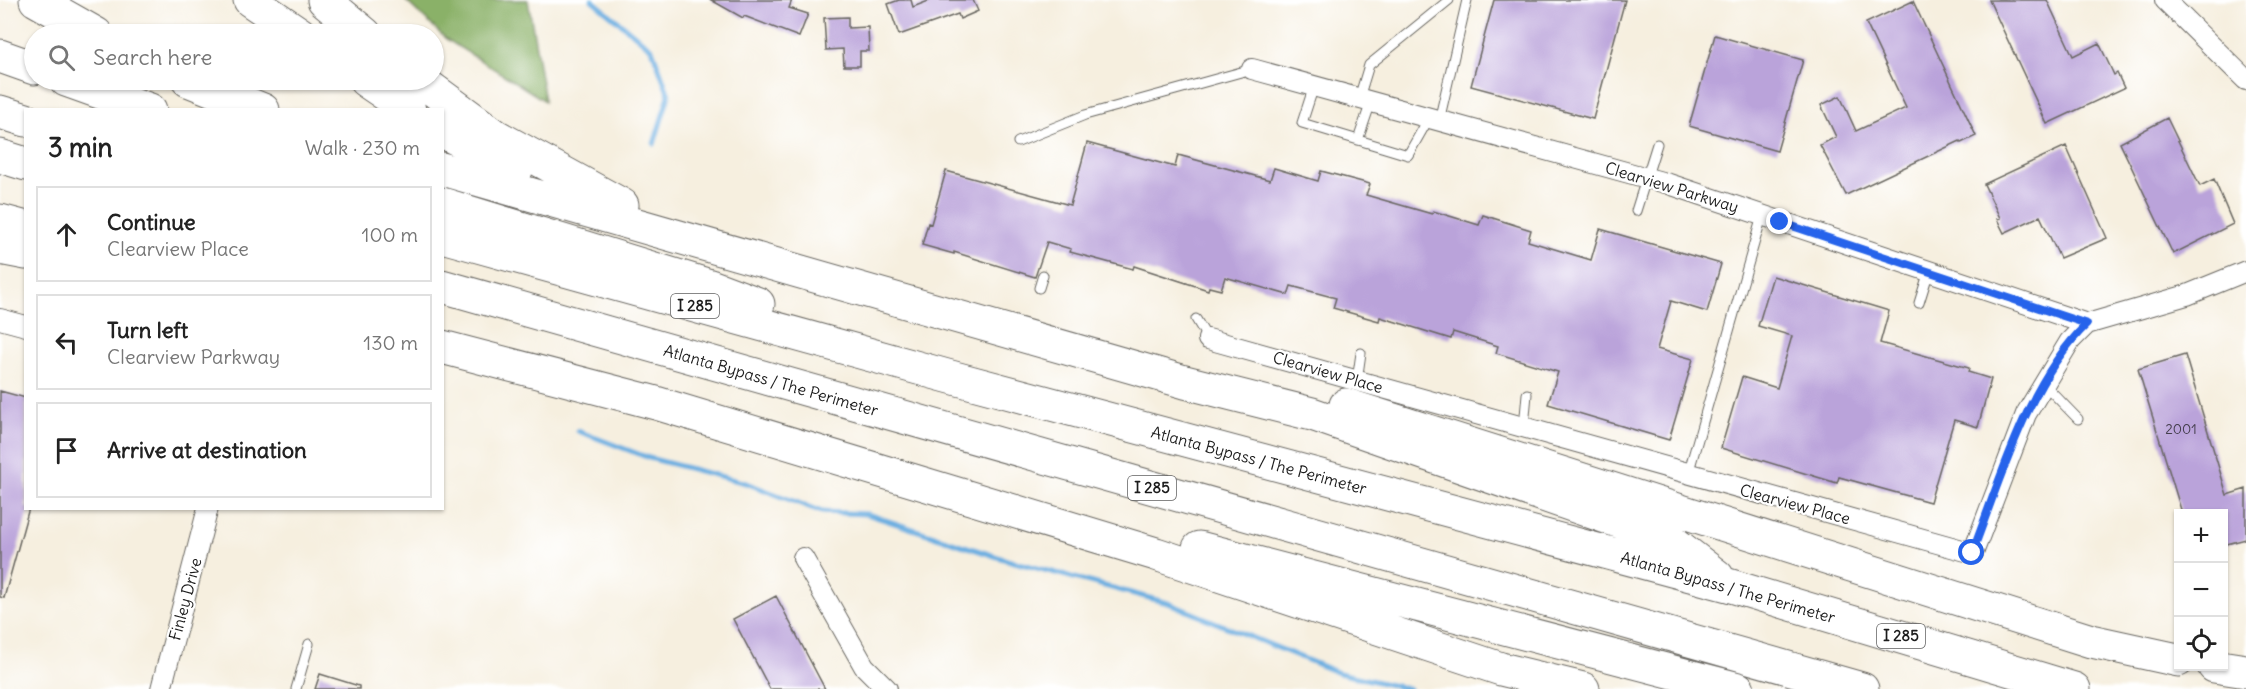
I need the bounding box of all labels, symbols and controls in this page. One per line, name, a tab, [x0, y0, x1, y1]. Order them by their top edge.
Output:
search box	[24, 24, 444, 90]
icon: search	[45, 41, 78, 74]
text: Search here	[93, 43, 212, 71]
text: 3 min	[48, 131, 113, 164]
text: Walk · 230 m	[305, 135, 420, 160]
street label: Clearview Parkway	[1603, 157, 1741, 217]
text: Continue	[107, 208, 196, 236]
route end	[1766, 208, 1792, 234]
icon: ahead	[50, 218, 83, 251]
text: 100 m	[361, 222, 418, 247]
text: Clearview Place	[107, 236, 249, 261]
road number: I 285	[671, 294, 719, 318]
text: Turn left	[107, 316, 188, 344]
icon: left	[50, 326, 83, 359]
text: 130 m	[363, 330, 418, 355]
street label: Atlanta Bypass / The Perimeter	[661, 340, 881, 420]
text: Clearview Parkway	[107, 344, 280, 369]
street label: Clearview Place	[1271, 347, 1385, 397]
house number: 2001	[2165, 420, 2197, 438]
street label: Atlanta Bypass / The Perimeter	[1149, 422, 1369, 499]
icon: arrive	[50, 434, 83, 467]
text: Arrive at destination	[107, 436, 307, 464]
road number: I 285	[1128, 476, 1176, 500]
street label: Clearview Place	[1738, 480, 1852, 528]
map controls	[2174, 509, 2228, 671]
button: +	[2174, 509, 2228, 563]
route start	[1958, 539, 1984, 565]
street label: Atlanta Bypass / The Perimeter	[1618, 547, 1838, 627]
street label: Finley Drive	[164, 555, 206, 643]
button: −	[2174, 563, 2228, 617]
button: locate	[2174, 617, 2228, 671]
road number: I 285	[1877, 624, 1925, 648]

